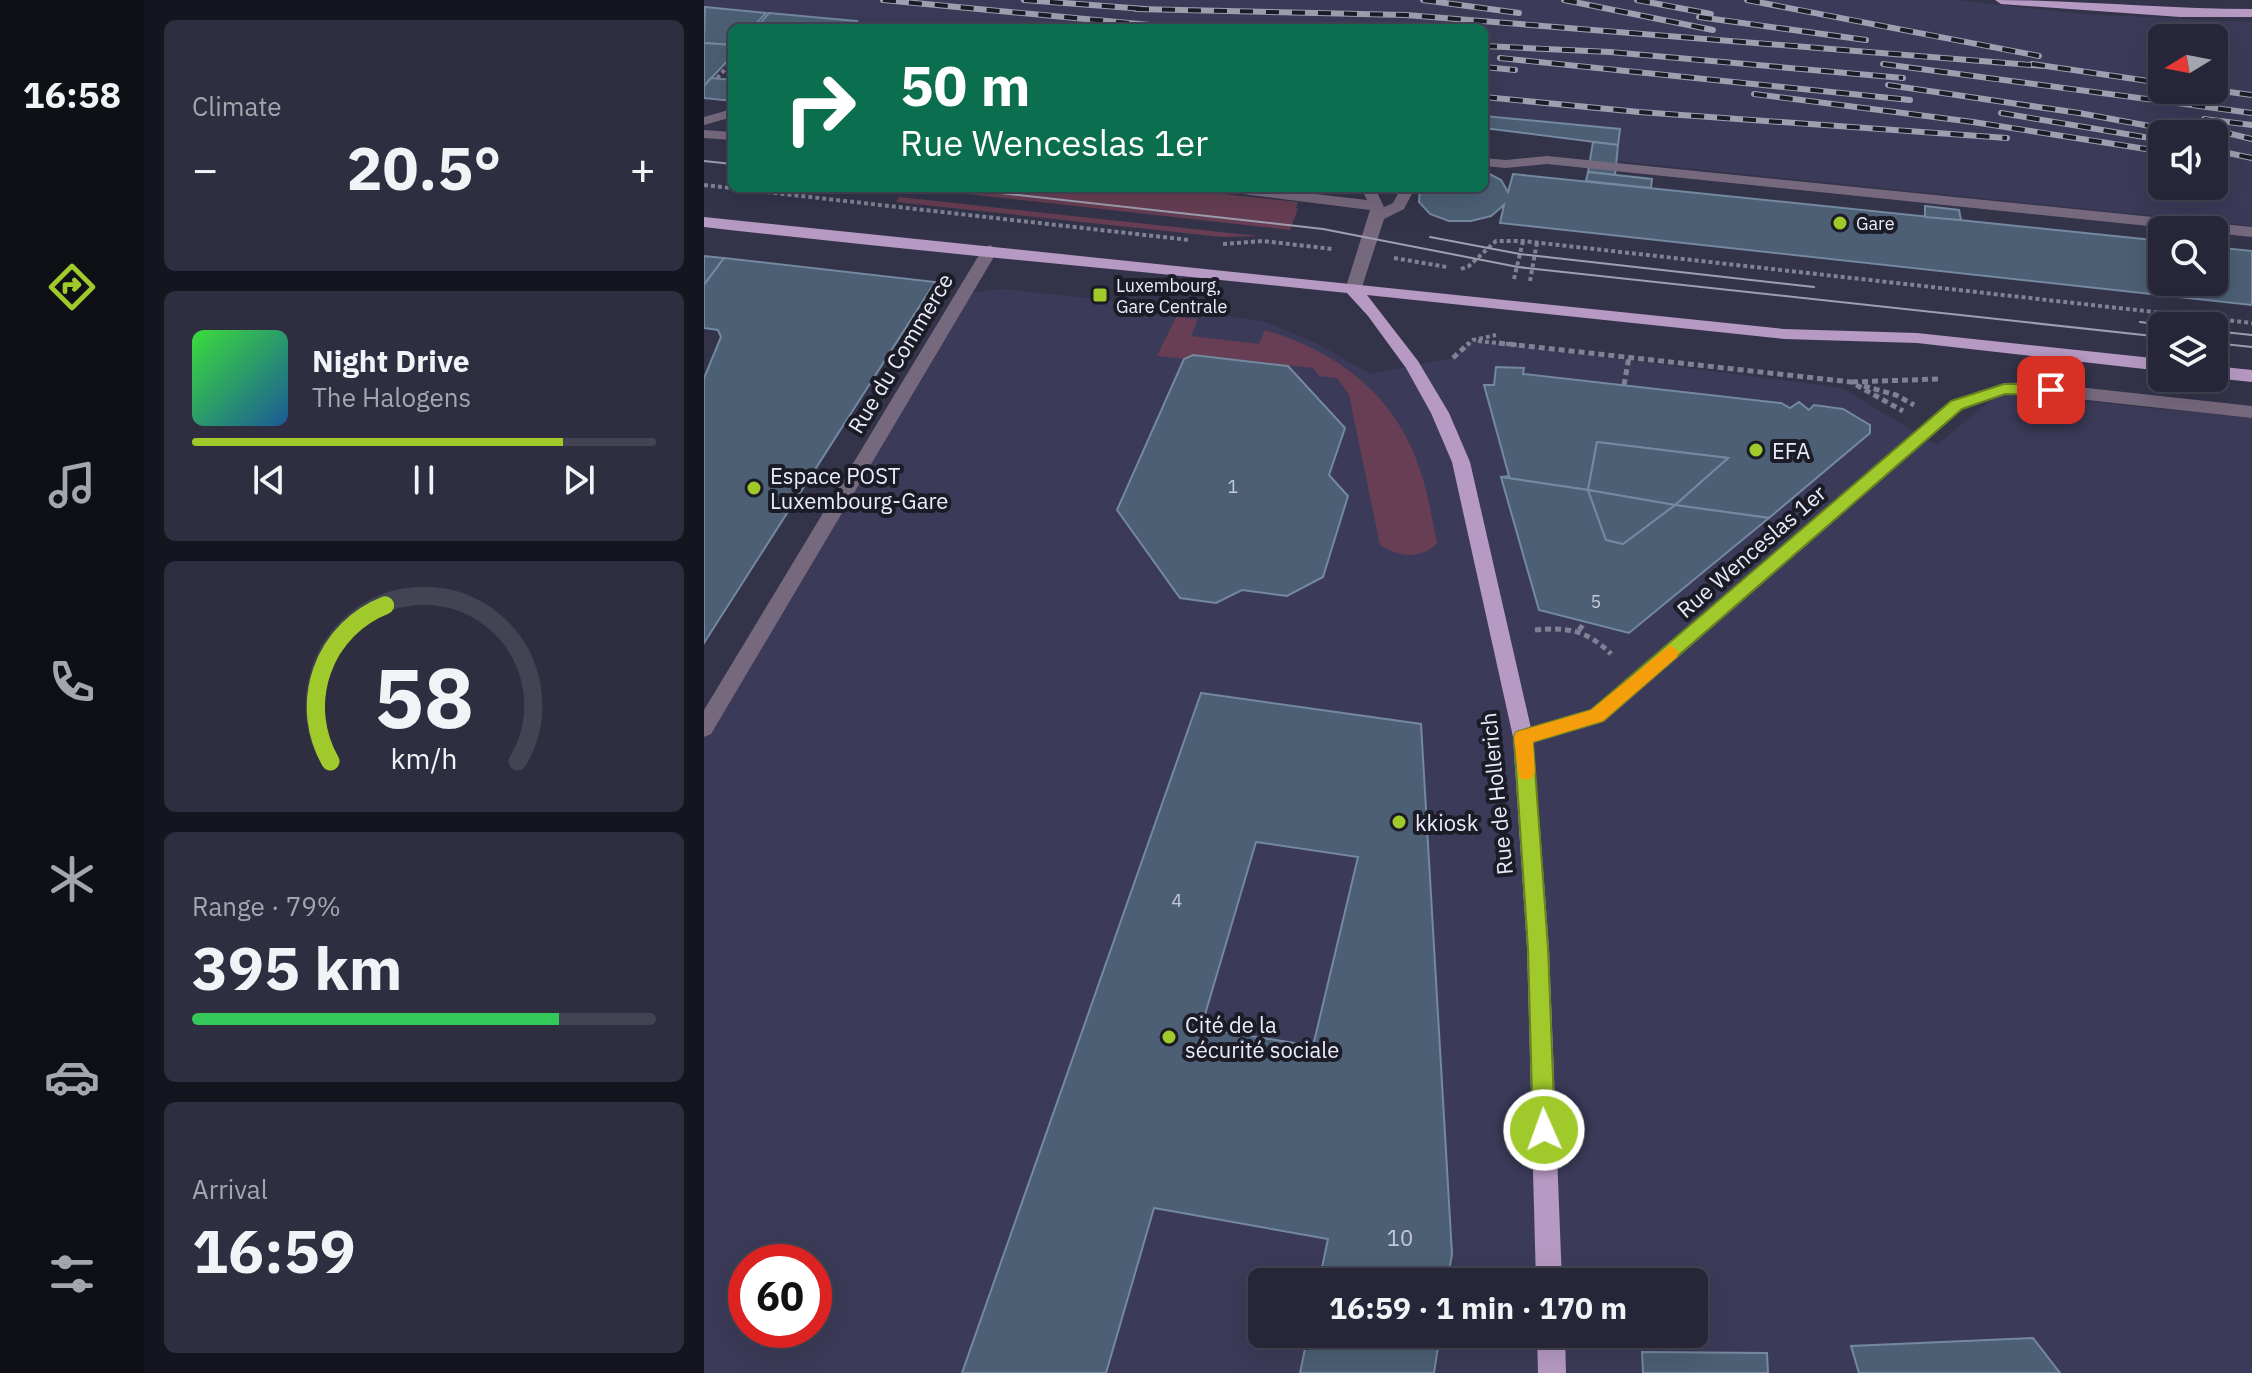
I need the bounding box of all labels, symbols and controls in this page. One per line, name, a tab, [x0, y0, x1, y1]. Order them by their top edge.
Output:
north arrow	[2148, 24, 2228, 104]
map controls	[2148, 24, 2228, 392]
text: 50 m	[900, 49, 1030, 121]
icon: right	[768, 56, 872, 160]
text: 16:58	[23, 71, 121, 118]
text: Climate	[192, 89, 282, 123]
text: Rue Wenceslas 1er	[900, 119, 1208, 166]
button: sound	[2148, 120, 2228, 200]
text: 20.5°	[347, 128, 501, 207]
text: −	[192, 140, 218, 197]
text: +	[630, 140, 656, 197]
place label: Gare	[1856, 212, 1895, 235]
marker: Gare	[1831, 214, 1849, 232]
button: search	[2148, 216, 2228, 296]
icon: directions	[44, 259, 100, 315]
street label: Rue du Commerce	[841, 268, 959, 438]
place label: Luxembourg, Gare Centrale	[1116, 274, 1227, 318]
marker: Luxembourg, Gare Centrale	[1091, 286, 1109, 304]
button: layers	[2148, 312, 2228, 392]
text: Night Drive	[312, 341, 470, 380]
pin	[2017, 356, 2085, 424]
icon: arrive	[2029, 368, 2073, 412]
text: The Halogens	[312, 380, 471, 414]
place label: EFA	[1772, 436, 1810, 465]
marker: EFA	[1747, 441, 1765, 459]
icon: music	[44, 457, 100, 513]
icon: previous	[247, 458, 291, 502]
icon: pause	[402, 458, 446, 502]
icon: next	[557, 458, 601, 502]
place label: Espace POST Luxembourg-Gare	[770, 461, 948, 515]
house number: 1	[1228, 475, 1238, 498]
street label: Rue Wenceslas 1er	[1670, 478, 1832, 624]
marker: Espace POST Luxembourg-Gare	[745, 479, 763, 497]
house number: 5	[1591, 590, 1601, 613]
text: 58	[374, 643, 474, 751]
icon: phone	[44, 654, 100, 710]
street label: Rue de Hollerich	[1473, 712, 1519, 876]
text: km/h	[390, 741, 458, 778]
place label: kkiosk	[1415, 808, 1479, 837]
marker: kkiosk	[1390, 813, 1408, 831]
icon: climate	[44, 851, 100, 907]
text: Range · 79%	[192, 889, 341, 923]
house number: 4	[1172, 889, 1183, 912]
text: 395 km	[192, 928, 402, 1007]
place label: Cité de la sécurité sociale	[1185, 1010, 1339, 1064]
marker: Cité de la sécurité sociale	[1160, 1028, 1178, 1046]
icon: car	[44, 1049, 100, 1105]
position arrow	[1502, 1088, 1586, 1172]
text: Arrival	[192, 1172, 268, 1206]
text: 16:59	[192, 1211, 356, 1290]
house number: 10	[1387, 1223, 1413, 1252]
speed limit sign: 60	[728, 1244, 832, 1348]
icon: filters	[44, 1246, 100, 1302]
text: 16:59 · 1 min · 170 m	[1329, 1288, 1627, 1327]

